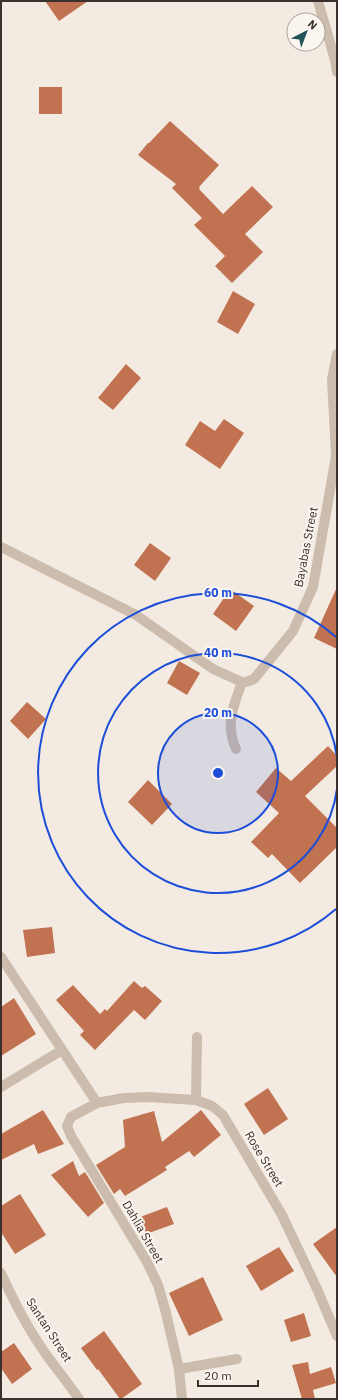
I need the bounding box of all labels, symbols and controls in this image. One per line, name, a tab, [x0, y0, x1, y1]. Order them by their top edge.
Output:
north arrow	[286, 12, 326, 52]
text: N	[305, 17, 320, 32]
street label: Bayabas Street	[290, 506, 321, 588]
text: 60 m	[204, 585, 232, 600]
text: 40 m	[204, 645, 232, 660]
text: 20 m	[204, 705, 232, 720]
centre of rings	[211, 766, 225, 780]
street label: Rose Street	[242, 1128, 287, 1189]
street label: Dahlia Street	[120, 1198, 167, 1266]
street label: Santan Street	[23, 1295, 76, 1365]
scale bar	[198, 1362, 258, 1388]
text: 20 m	[204, 1368, 232, 1383]

